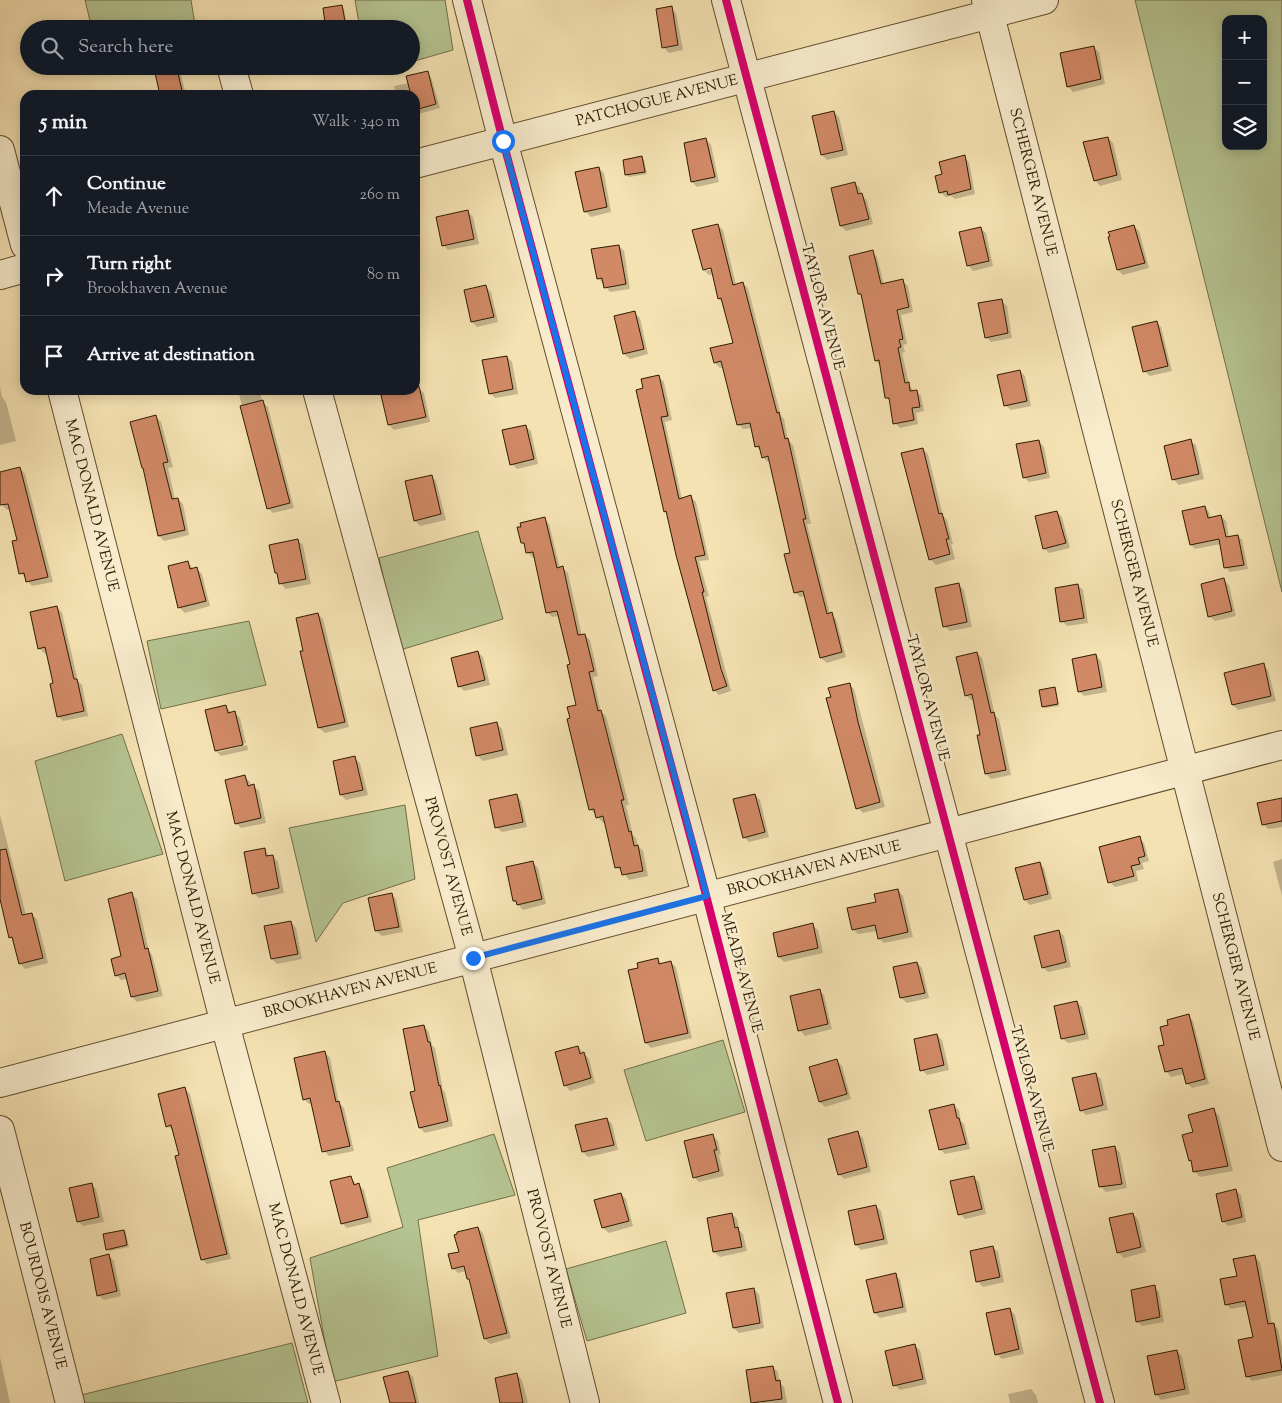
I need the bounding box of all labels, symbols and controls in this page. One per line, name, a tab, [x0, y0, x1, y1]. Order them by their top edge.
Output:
map controls	[1222, 15, 1267, 150]
button: +	[1222, 15, 1267, 60]
search box	[20, 20, 420, 75]
icon: search	[38, 34, 66, 62]
text: Search here	[78, 34, 173, 61]
button: −	[1222, 60, 1267, 105]
street label: PATCHOGUE AVENUE	[574, 70, 740, 132]
button: layers	[1222, 105, 1267, 150]
street label: SCHERGER AVENUE	[1004, 106, 1062, 258]
text: 5 min	[40, 108, 87, 138]
text: Walk · 340 m	[312, 111, 400, 134]
route start	[492, 130, 515, 153]
text: Continue	[87, 171, 166, 198]
icon: ahead	[40, 182, 68, 210]
text: 260 m	[359, 184, 400, 207]
text: Meade Avenue	[87, 198, 189, 221]
street label: TAYLOR AVENUE	[795, 241, 849, 373]
text: Turn right	[87, 251, 171, 278]
icon: right	[40, 262, 68, 290]
text: 80 m	[367, 264, 400, 287]
text: Brookhaven Avenue	[87, 278, 227, 301]
icon: arrive	[40, 342, 68, 370]
text: Arrive at destination	[87, 342, 255, 369]
street label: MAC DONALD AVENUE	[59, 417, 124, 594]
street label: SCHERGER AVENUE	[1105, 497, 1163, 650]
street label: TAYLOR AVENUE	[900, 632, 954, 764]
street label: PROVOST AVENUE	[419, 795, 477, 938]
street label: MAC DONALD AVENUE	[160, 809, 225, 986]
street label: BROOKHAVEN AVENUE	[725, 835, 903, 901]
street label: SCHERGER AVENUE	[1206, 890, 1265, 1043]
street label: MEADE AVENUE	[715, 911, 767, 1035]
route end	[462, 947, 485, 970]
street label: BROOKHAVEN AVENUE	[261, 958, 439, 1024]
street label: TAYLOR AVENUE	[1004, 1023, 1058, 1155]
street label: PROVOST AVENUE	[521, 1187, 576, 1331]
street label: MAC DONALD AVENUE	[263, 1201, 329, 1378]
street label: BOURDOIS AVENUE	[13, 1220, 71, 1372]

